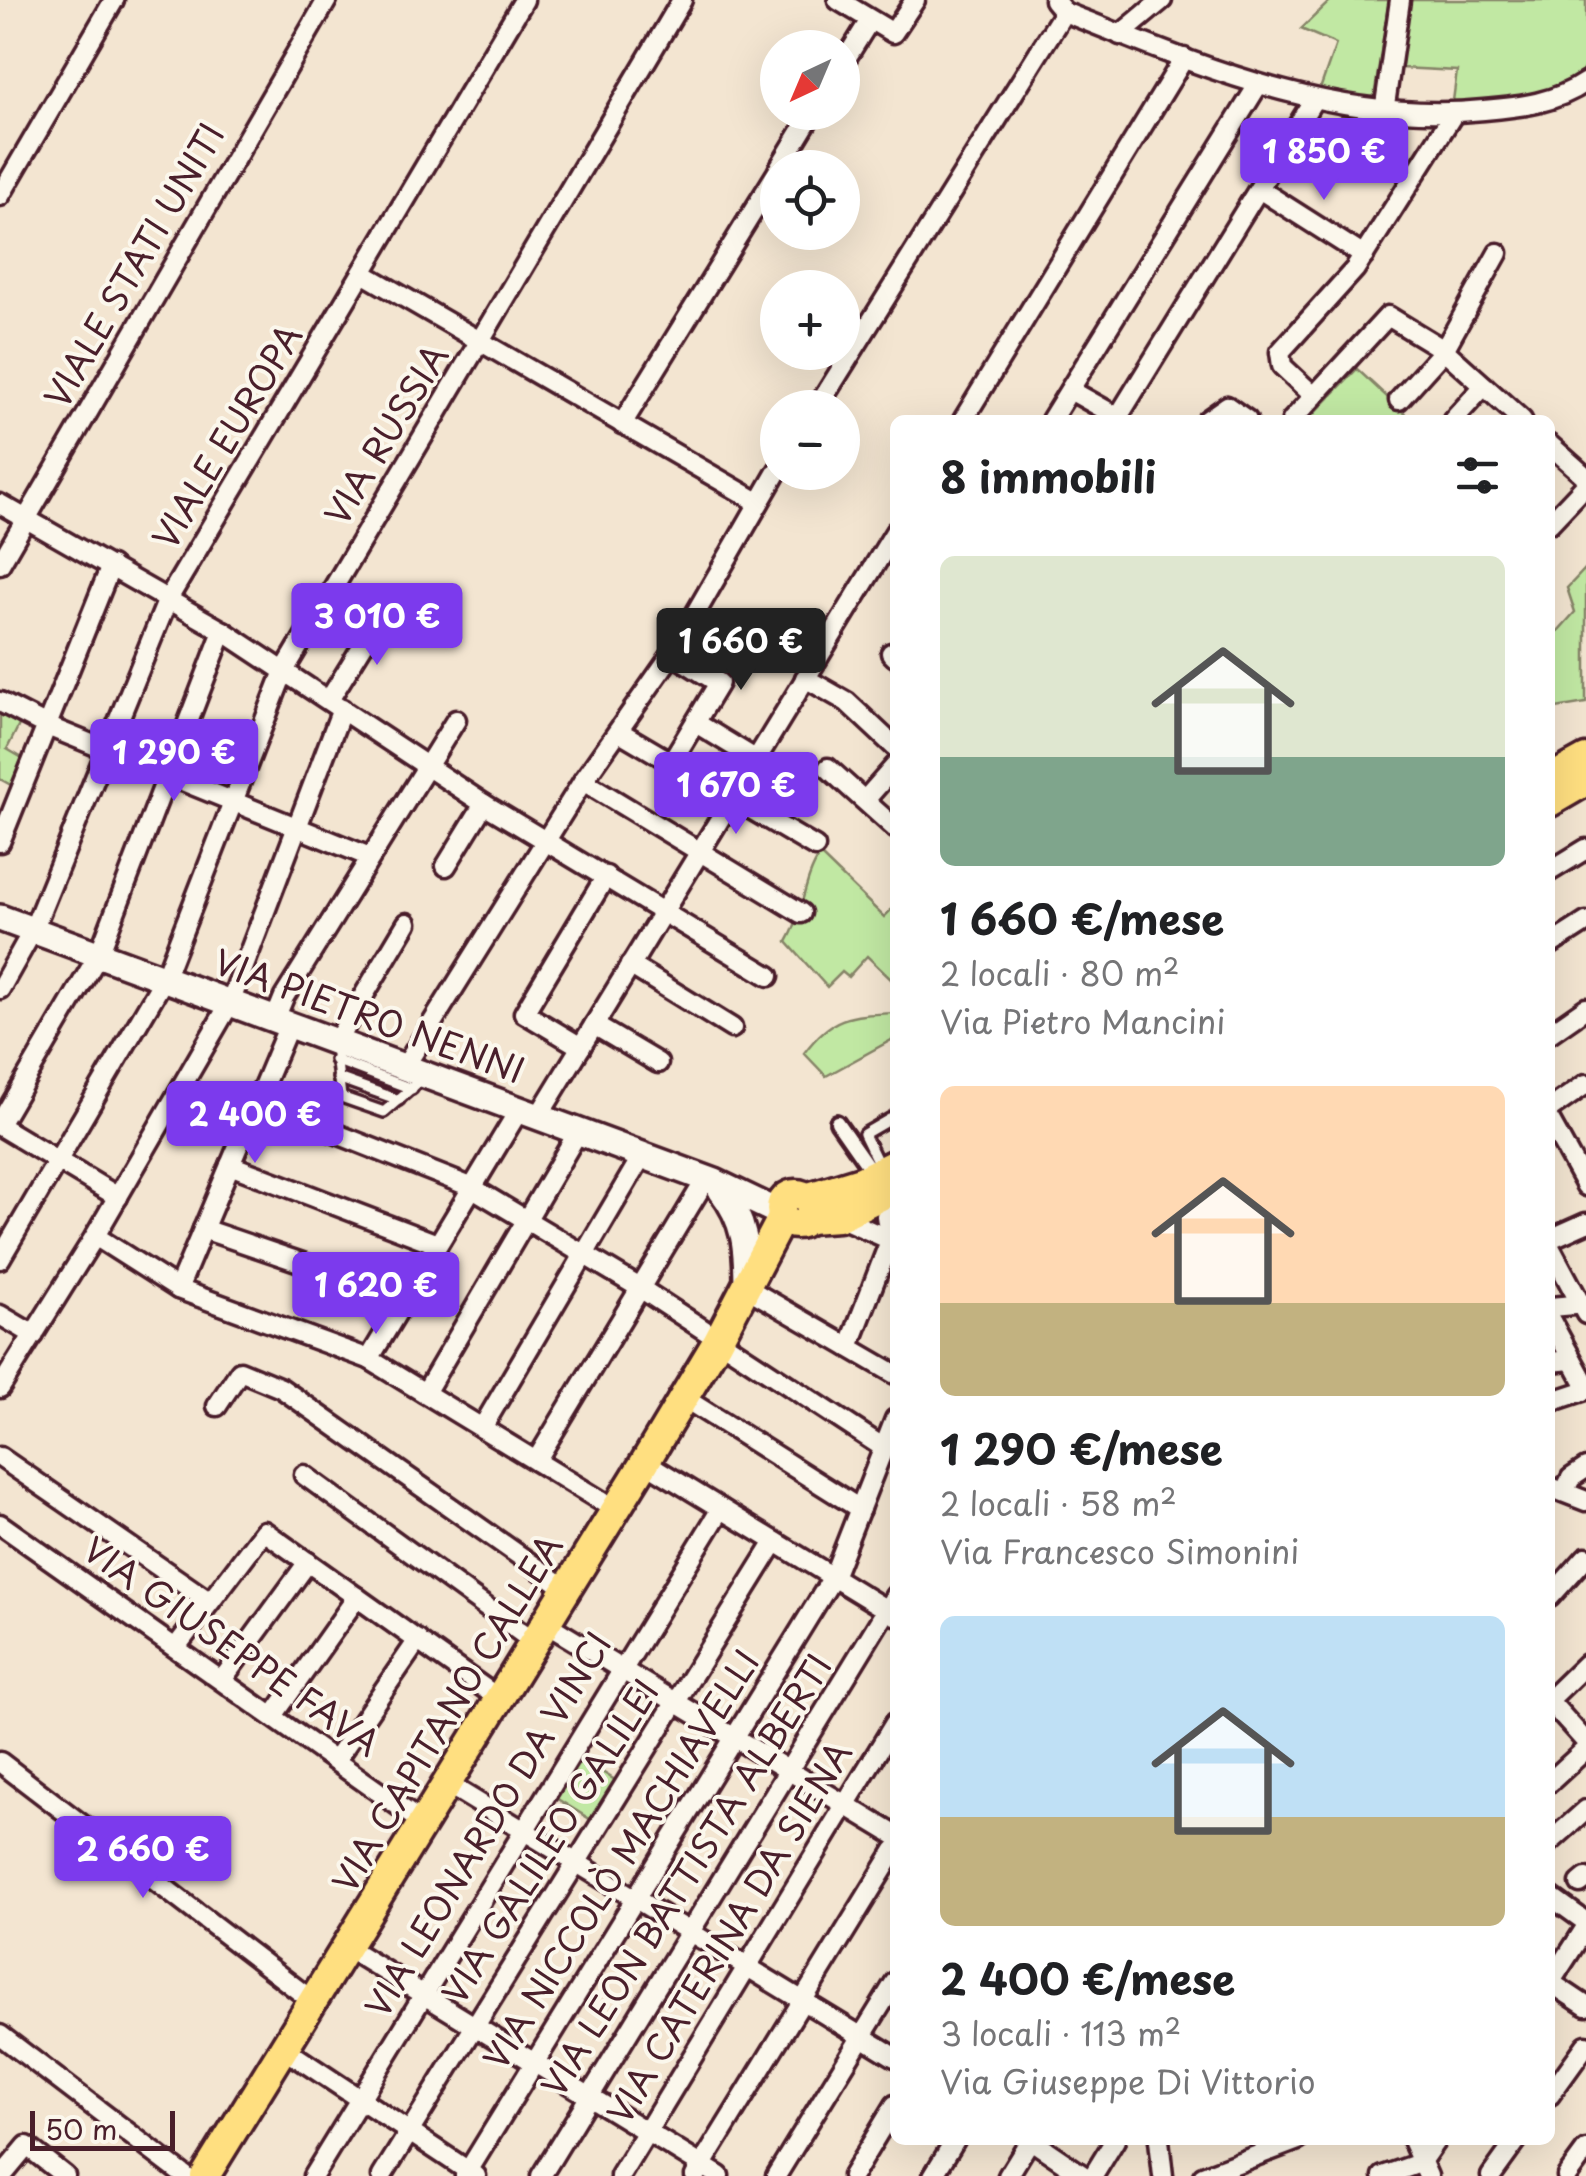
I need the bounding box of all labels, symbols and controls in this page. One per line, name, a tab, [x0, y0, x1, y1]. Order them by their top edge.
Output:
north arrow	[760, 30, 860, 130]
map controls	[760, 30, 860, 490]
street label: VIALE STATI UNITI	[30, 113, 236, 417]
pin: 1 850 €	[1232, 118, 1416, 203]
text: 1 850 €	[1262, 126, 1386, 174]
button: locate	[760, 150, 860, 250]
button: +	[760, 270, 860, 370]
street label: VIALE EUROPA	[138, 313, 314, 558]
street label: VIA RUSSIA	[310, 333, 460, 535]
button: −	[760, 390, 860, 490]
text: 8 immobili	[940, 444, 1156, 507]
icon: filters	[1450, 448, 1505, 503]
pin: 3 010 €	[285, 583, 469, 668]
text: 3 010 €	[313, 591, 441, 639]
pin: 1 660 €	[649, 608, 833, 693]
text: 1 660 €	[679, 616, 803, 664]
icon: home	[1133, 621, 1313, 801]
pin: 1 290 €	[82, 719, 266, 804]
text: 1 290 €	[112, 727, 236, 775]
pin: 1 670 €	[644, 752, 828, 837]
text: 1 670 €	[676, 760, 796, 808]
text: 1 660 €/mese	[940, 886, 1224, 949]
street label: VIA PIETRO NENNI	[207, 934, 533, 1096]
text: 2 locali · 80 m²	[940, 949, 1179, 997]
text: Via Pietro Mancini	[940, 997, 1226, 1045]
pin: 2 400 €	[163, 1081, 347, 1166]
text: 2 400 €	[188, 1089, 322, 1137]
icon: home	[1133, 1151, 1313, 1331]
pin: 1 620 €	[284, 1252, 468, 1337]
text: 1 620 €	[314, 1260, 438, 1308]
text: 1 290 €/mese	[940, 1416, 1223, 1479]
text: 2 locali · 58 m²	[940, 1479, 1177, 1527]
street label: VIA GIUSEPPE FAVA	[73, 1522, 392, 1768]
street label: VIA CAPITANO CALLEA	[318, 1523, 574, 1902]
text: Via Francesco Simonini	[940, 1527, 1299, 1575]
street label: VIA LEONARDO DA VINCI	[350, 1621, 623, 2027]
street label: VIA NICCOLÒ MACHIAVELLI	[469, 1638, 771, 2079]
street label: VIA LEON BATTISTA ALBERTI	[526, 1643, 843, 2106]
street label: VIA GALILEO GALILEI	[427, 1668, 671, 2014]
icon: home	[1133, 1681, 1313, 1861]
street label: VIA CATERINA DA SIENA	[592, 1730, 863, 2133]
pin: 2 660 €	[51, 1816, 235, 1901]
text: 2 660 €	[76, 1824, 210, 1872]
text: 2 400 €/mese	[940, 1946, 1235, 2009]
text: 3 locali · 113 m²	[940, 2009, 1181, 2057]
text: Via Giuseppe Di Vittorio	[940, 2057, 1316, 2105]
scale bar	[30, 2106, 175, 2150]
text: 50 m	[45, 2107, 118, 2150]

